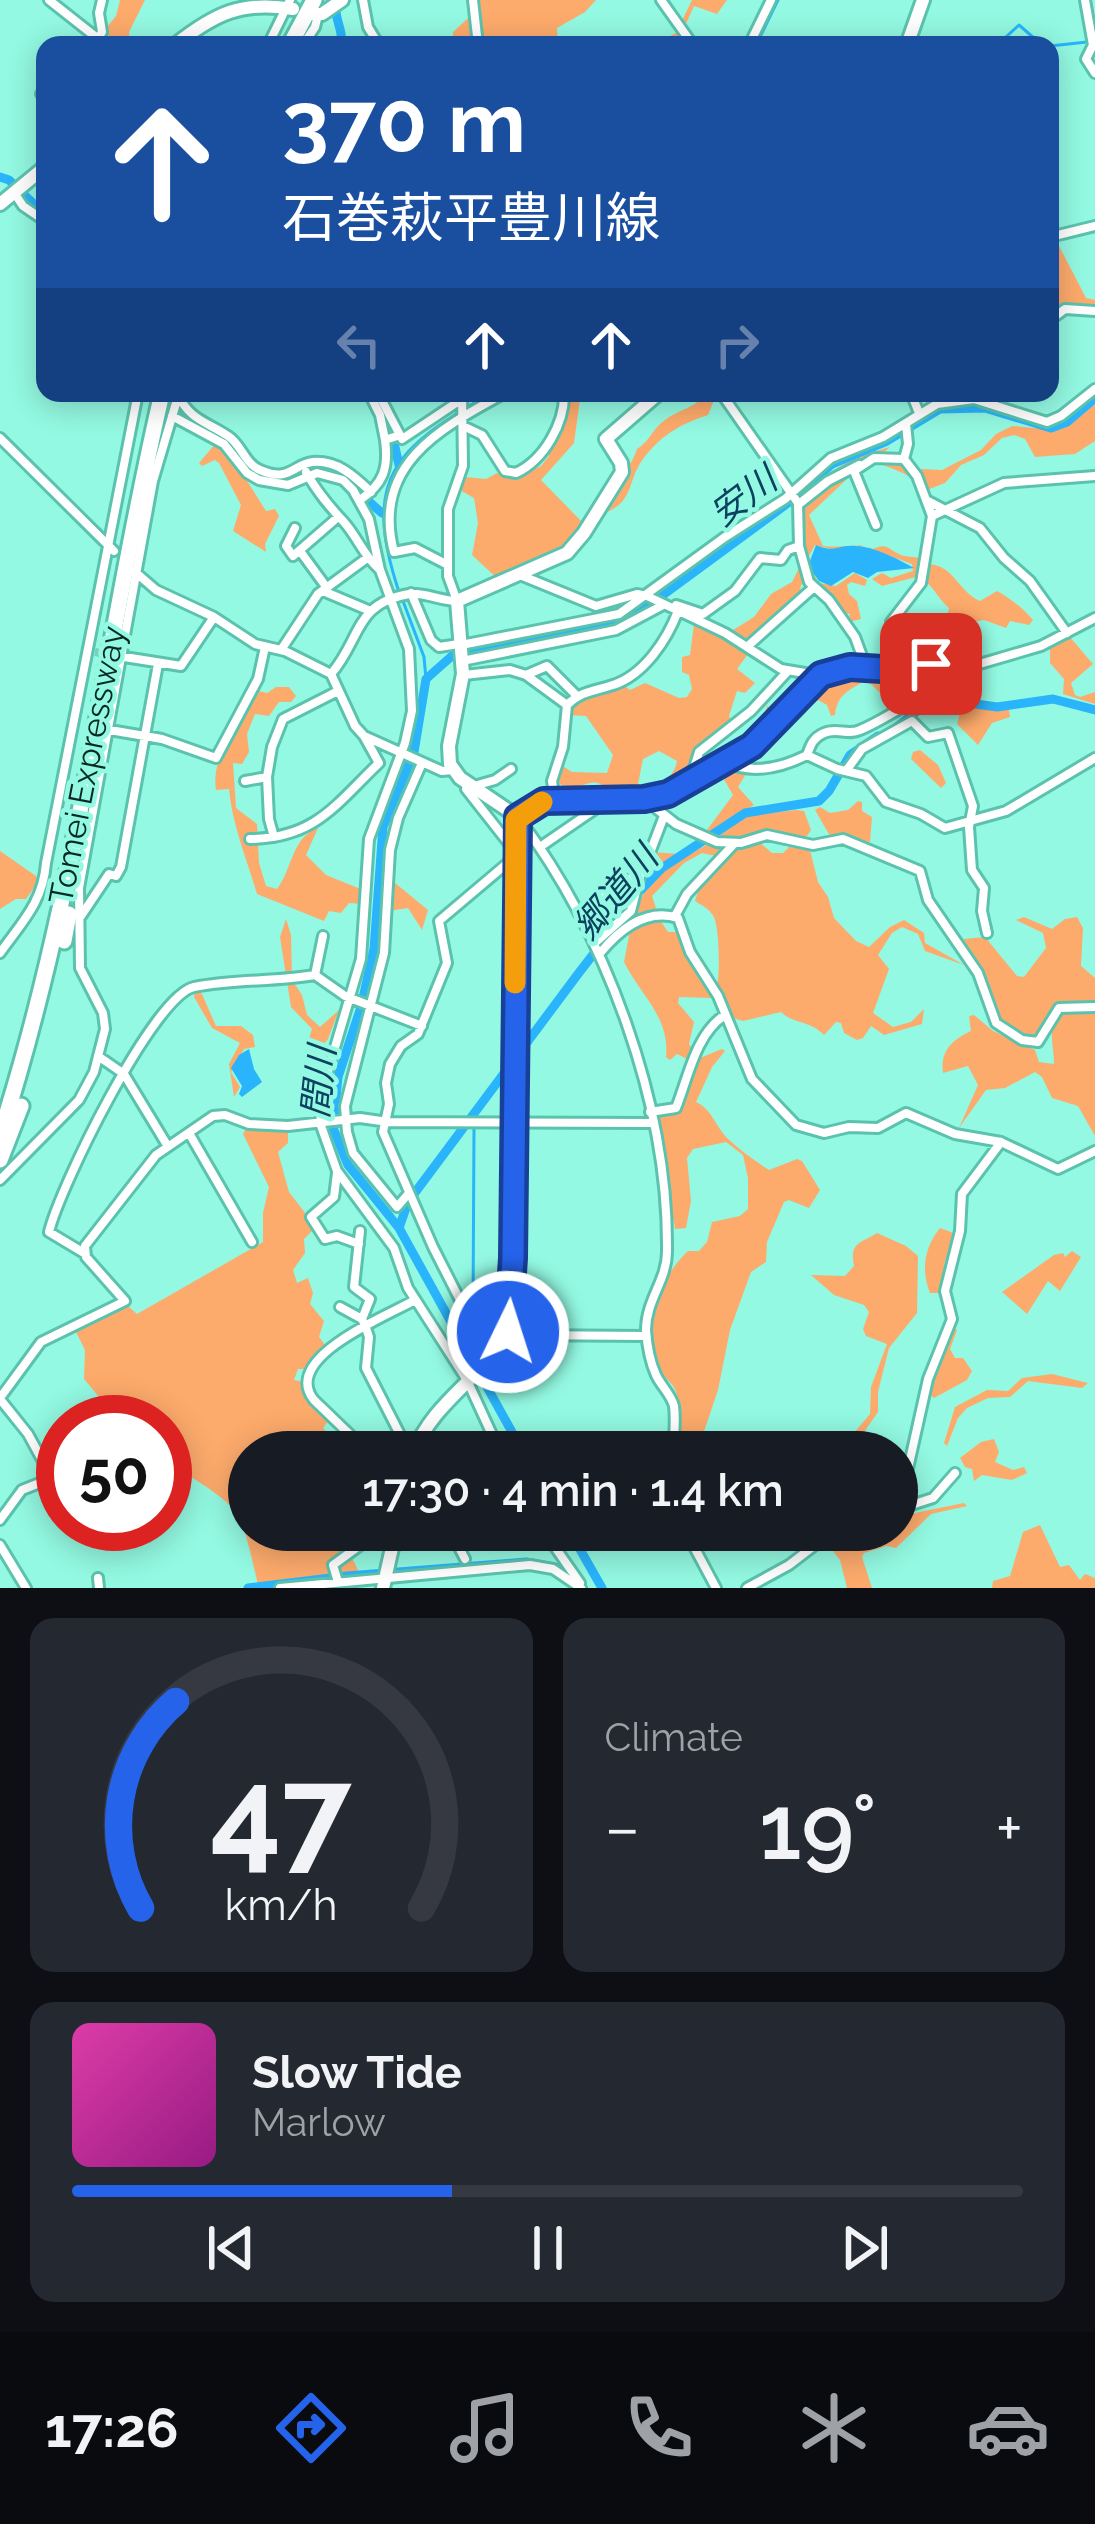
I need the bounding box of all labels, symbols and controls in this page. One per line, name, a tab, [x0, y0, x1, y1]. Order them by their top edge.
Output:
text: 370 m	[282, 73, 526, 172]
icon: ahead	[84, 84, 240, 240]
text: 石巻萩平豊川線	[282, 186, 660, 250]
icon: left	[326, 312, 392, 378]
icon: ahead	[452, 312, 518, 378]
icon: ahead	[578, 312, 644, 378]
icon: right	[704, 312, 770, 378]
water label: 安川	[702, 455, 788, 534]
pin	[880, 613, 982, 715]
street label: Tomei Expressway	[41, 623, 133, 907]
icon: arrive	[898, 631, 964, 697]
water label: 郷道川	[564, 834, 668, 947]
water label: 間川	[293, 1040, 343, 1120]
position arrow	[445, 1269, 571, 1395]
speed limit sign: 50	[36, 1395, 192, 1551]
text: 17:30 · 4 min · 1.4 km	[362, 1464, 784, 1517]
text: Climate	[605, 1714, 743, 1760]
text: 47	[211, 1740, 353, 1886]
text: 19°	[759, 1774, 877, 1880]
text: −	[605, 1789, 640, 1866]
text: +	[996, 1789, 1023, 1866]
text: km/h	[225, 1880, 338, 1930]
text: Slow Tide	[252, 2046, 462, 2099]
text: Marlow	[252, 2099, 386, 2145]
icon: previous	[198, 2215, 264, 2281]
icon: pause	[515, 2215, 581, 2281]
icon: next	[832, 2215, 898, 2281]
icon: directions	[269, 2386, 353, 2470]
icon: music	[443, 2386, 527, 2470]
icon: phone	[617, 2386, 701, 2470]
icon: climate	[792, 2386, 876, 2470]
icon: car	[966, 2386, 1050, 2470]
text: 17:26	[45, 2396, 179, 2460]

